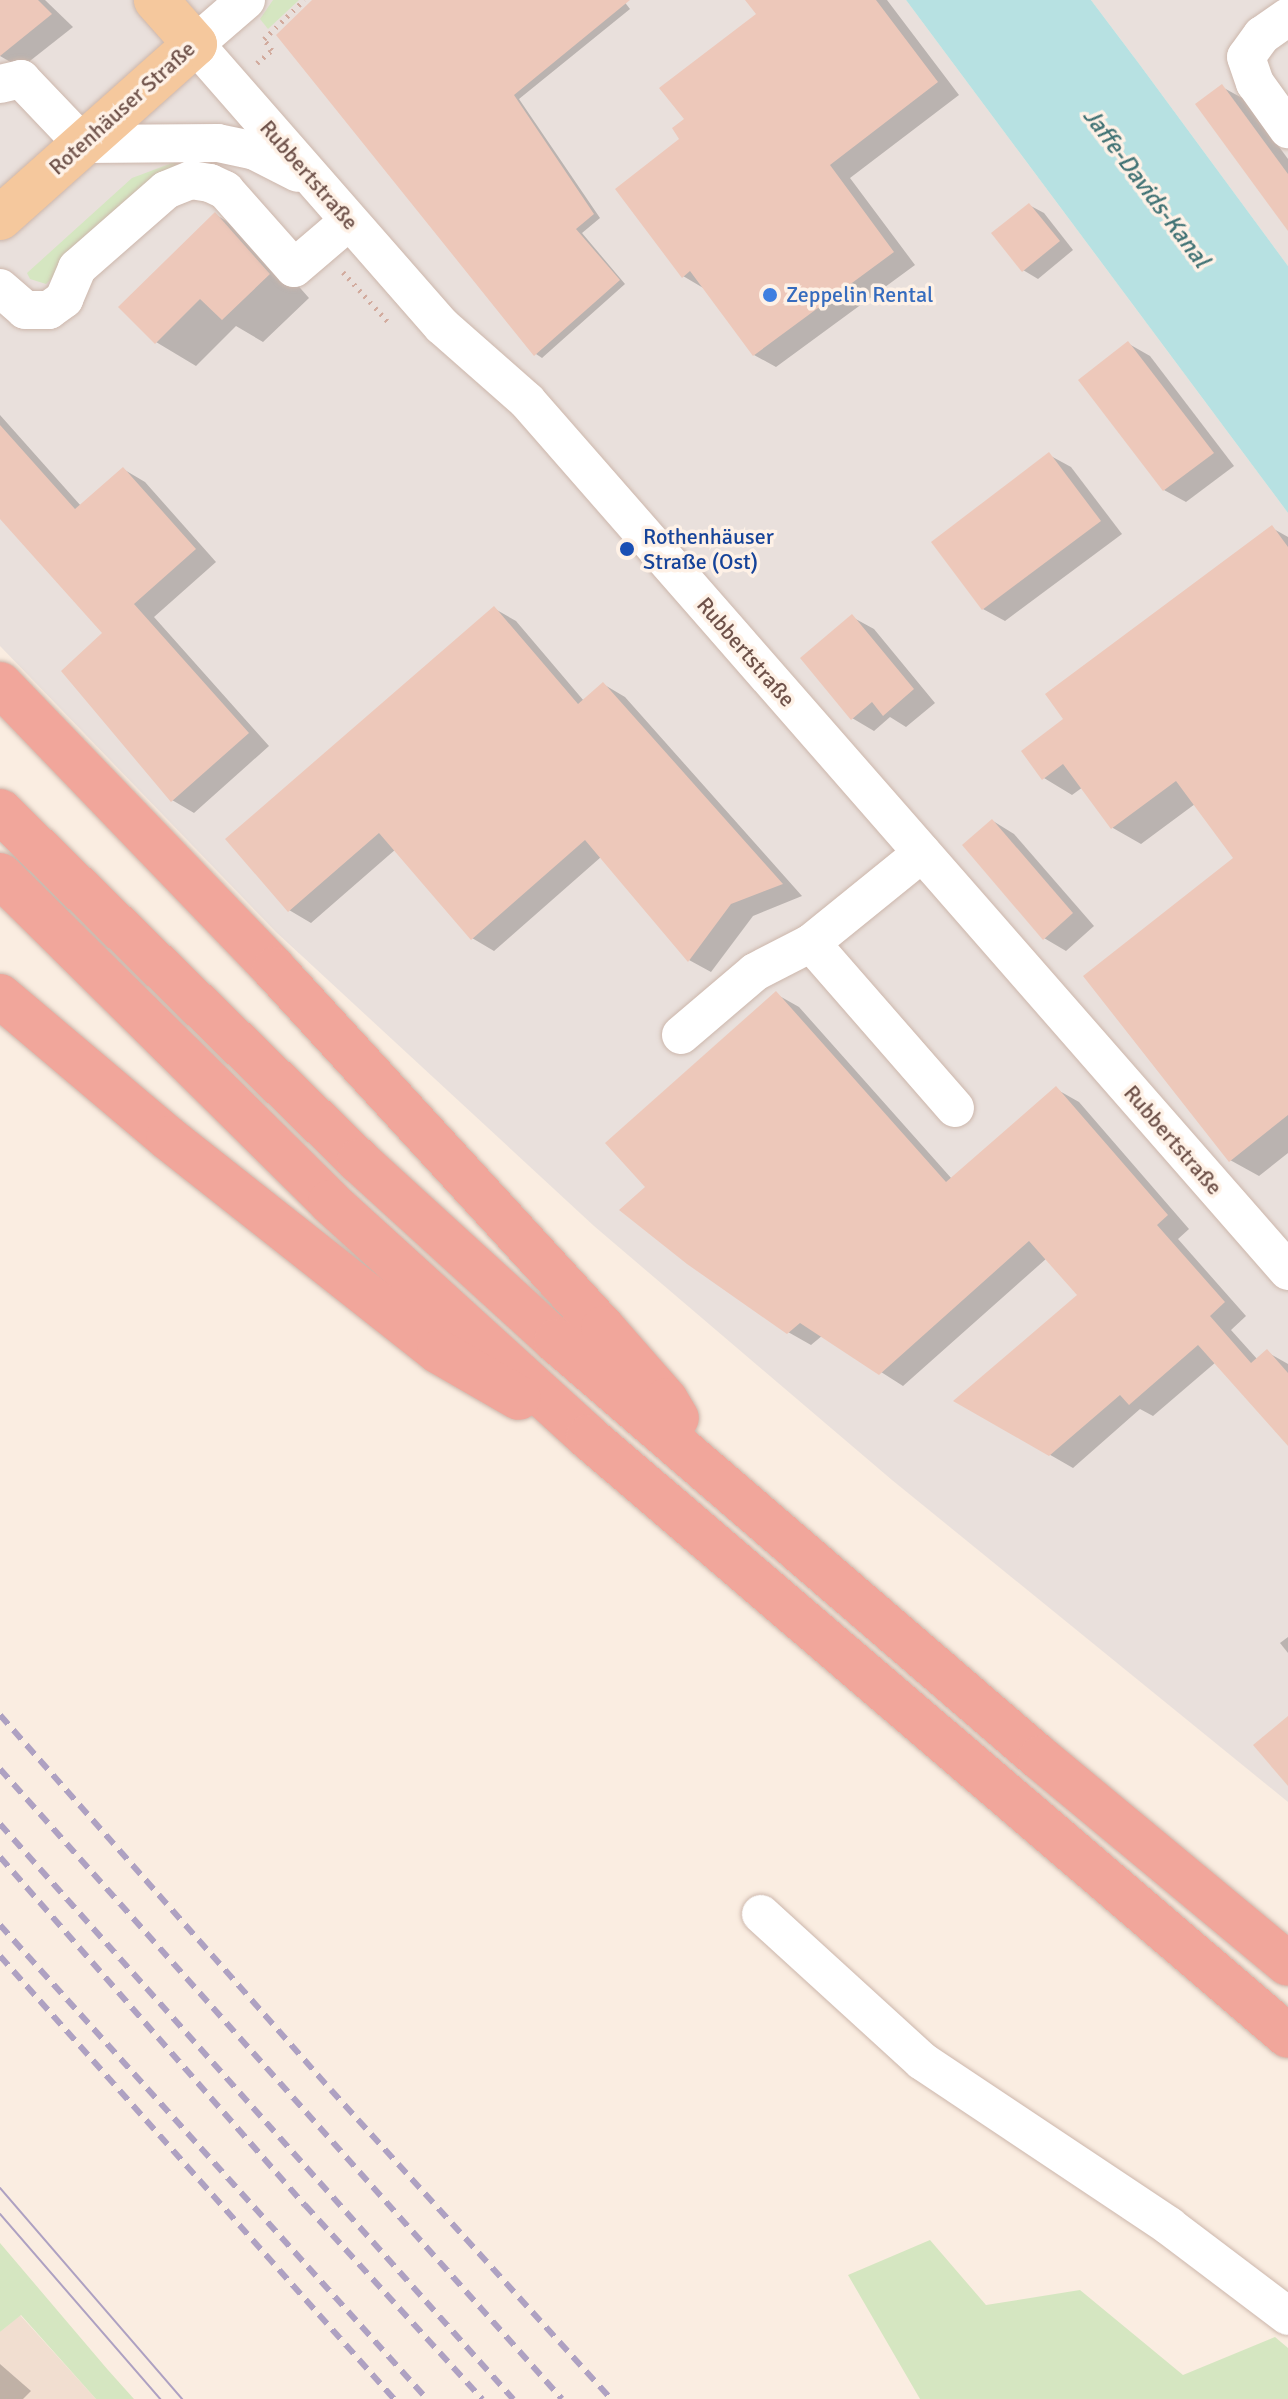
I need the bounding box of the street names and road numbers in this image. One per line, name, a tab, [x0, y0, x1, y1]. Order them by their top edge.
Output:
street label: Rotenhäuser Straße	[44, 36, 200, 180]
street label: Rubbertstraße	[254, 115, 364, 235]
street label: Rubbertstraße	[691, 592, 801, 712]
street label: Rubbertstraße	[1118, 1080, 1228, 1200]

